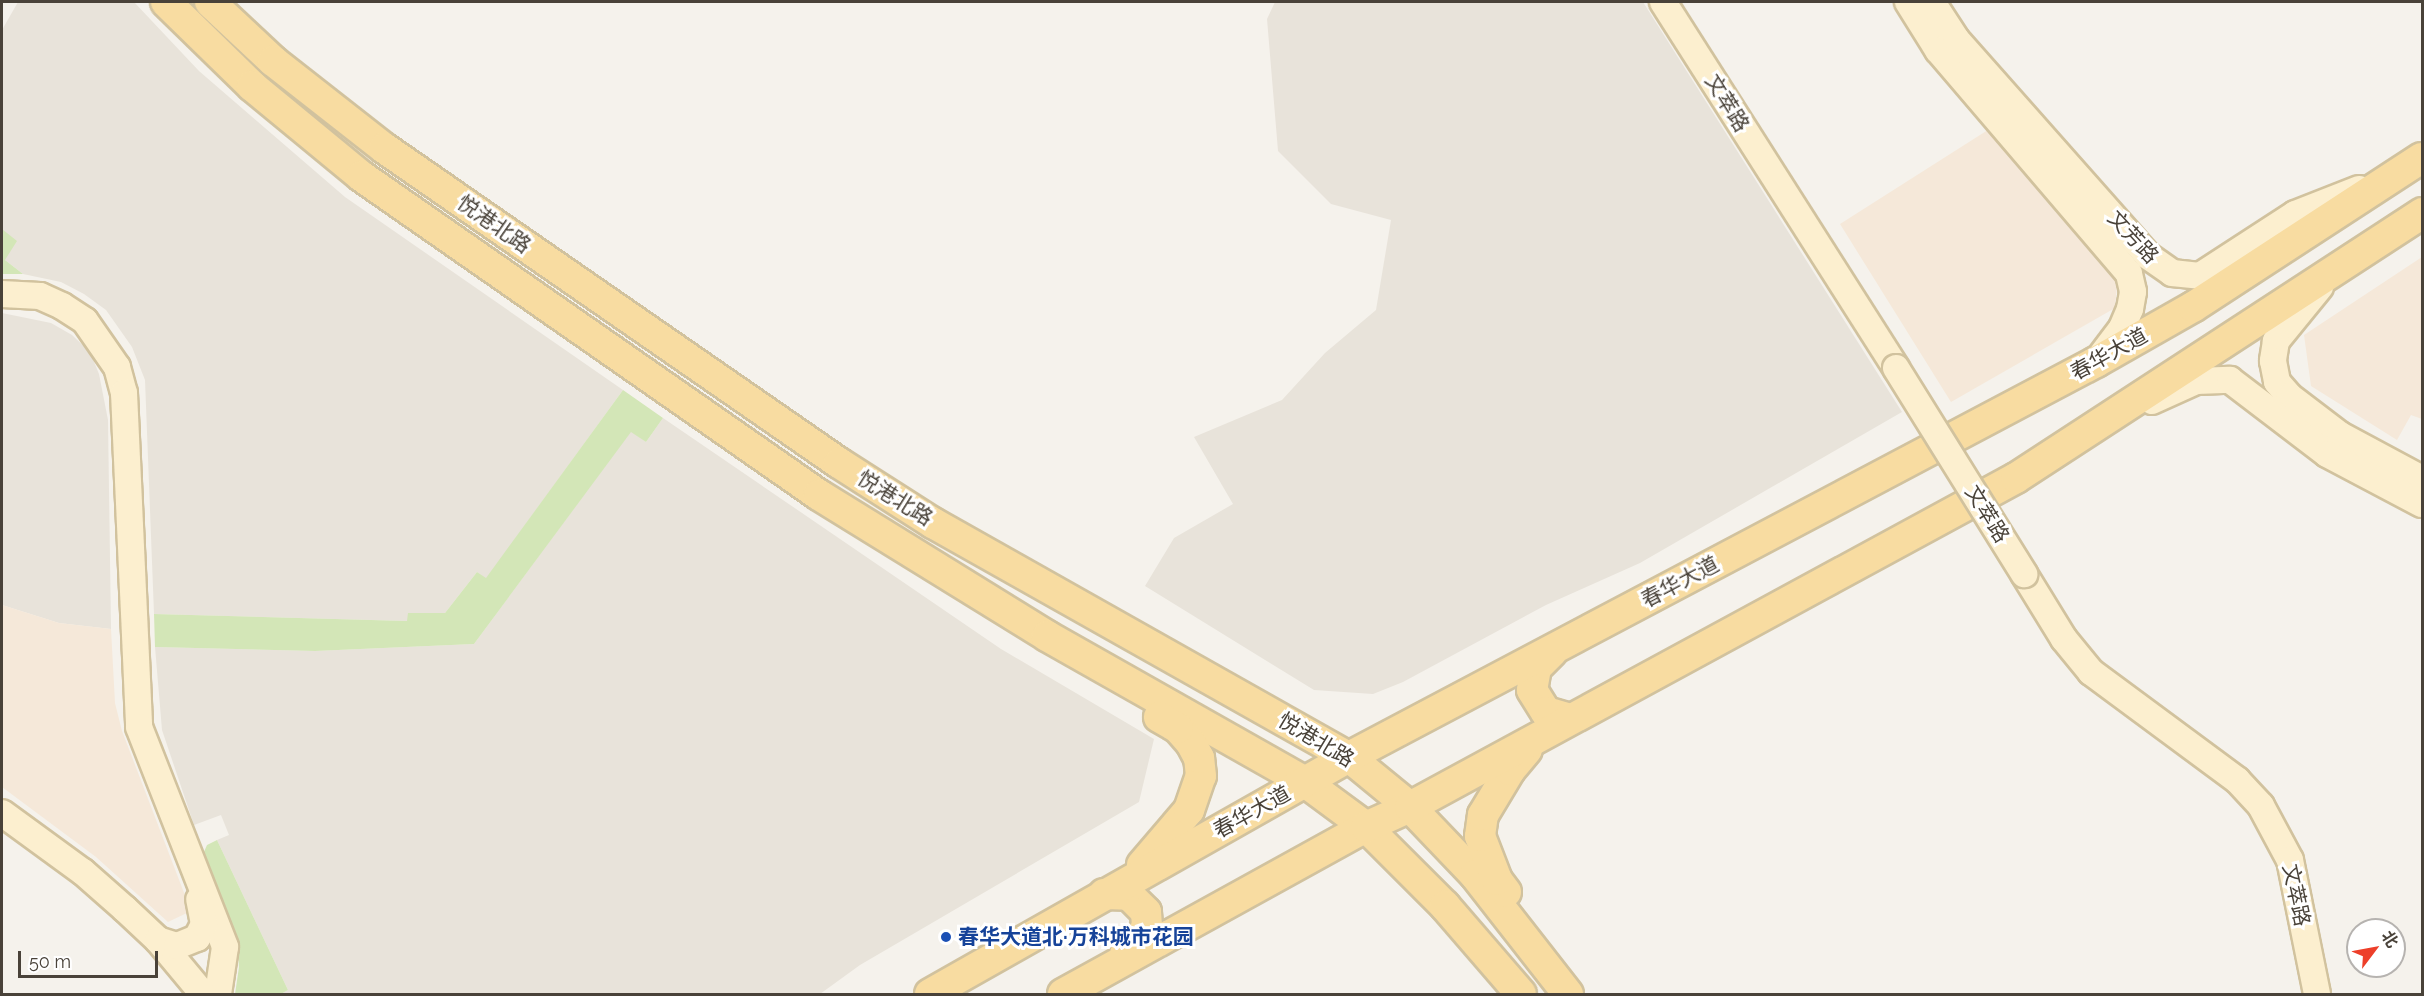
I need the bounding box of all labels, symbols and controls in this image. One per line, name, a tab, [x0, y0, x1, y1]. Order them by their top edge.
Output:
street label: 文萃路	[1700, 70, 1754, 136]
street label: 悦港北路	[452, 190, 536, 258]
street label: 文芳路	[2102, 205, 2164, 269]
street label: 春华大道	[2066, 323, 2152, 385]
street label: 悦港北路	[853, 465, 937, 531]
street label: 文萃路	[1960, 481, 2014, 547]
street label: 春华大道	[1637, 551, 1723, 613]
street label: 悦港北路	[1274, 708, 1358, 772]
street label: 春华大道	[1209, 781, 1295, 843]
street label: 文萃路	[2277, 862, 2315, 928]
north arrow	[2346, 918, 2406, 978]
place label: 春华大道北·万科城市花园	[958, 924, 1194, 950]
text: 北	[2378, 927, 2402, 951]
marker: 春华大道北·万科城市花园	[939, 930, 953, 944]
scale bar	[21, 939, 160, 977]
text: 50 m	[29, 951, 71, 972]

